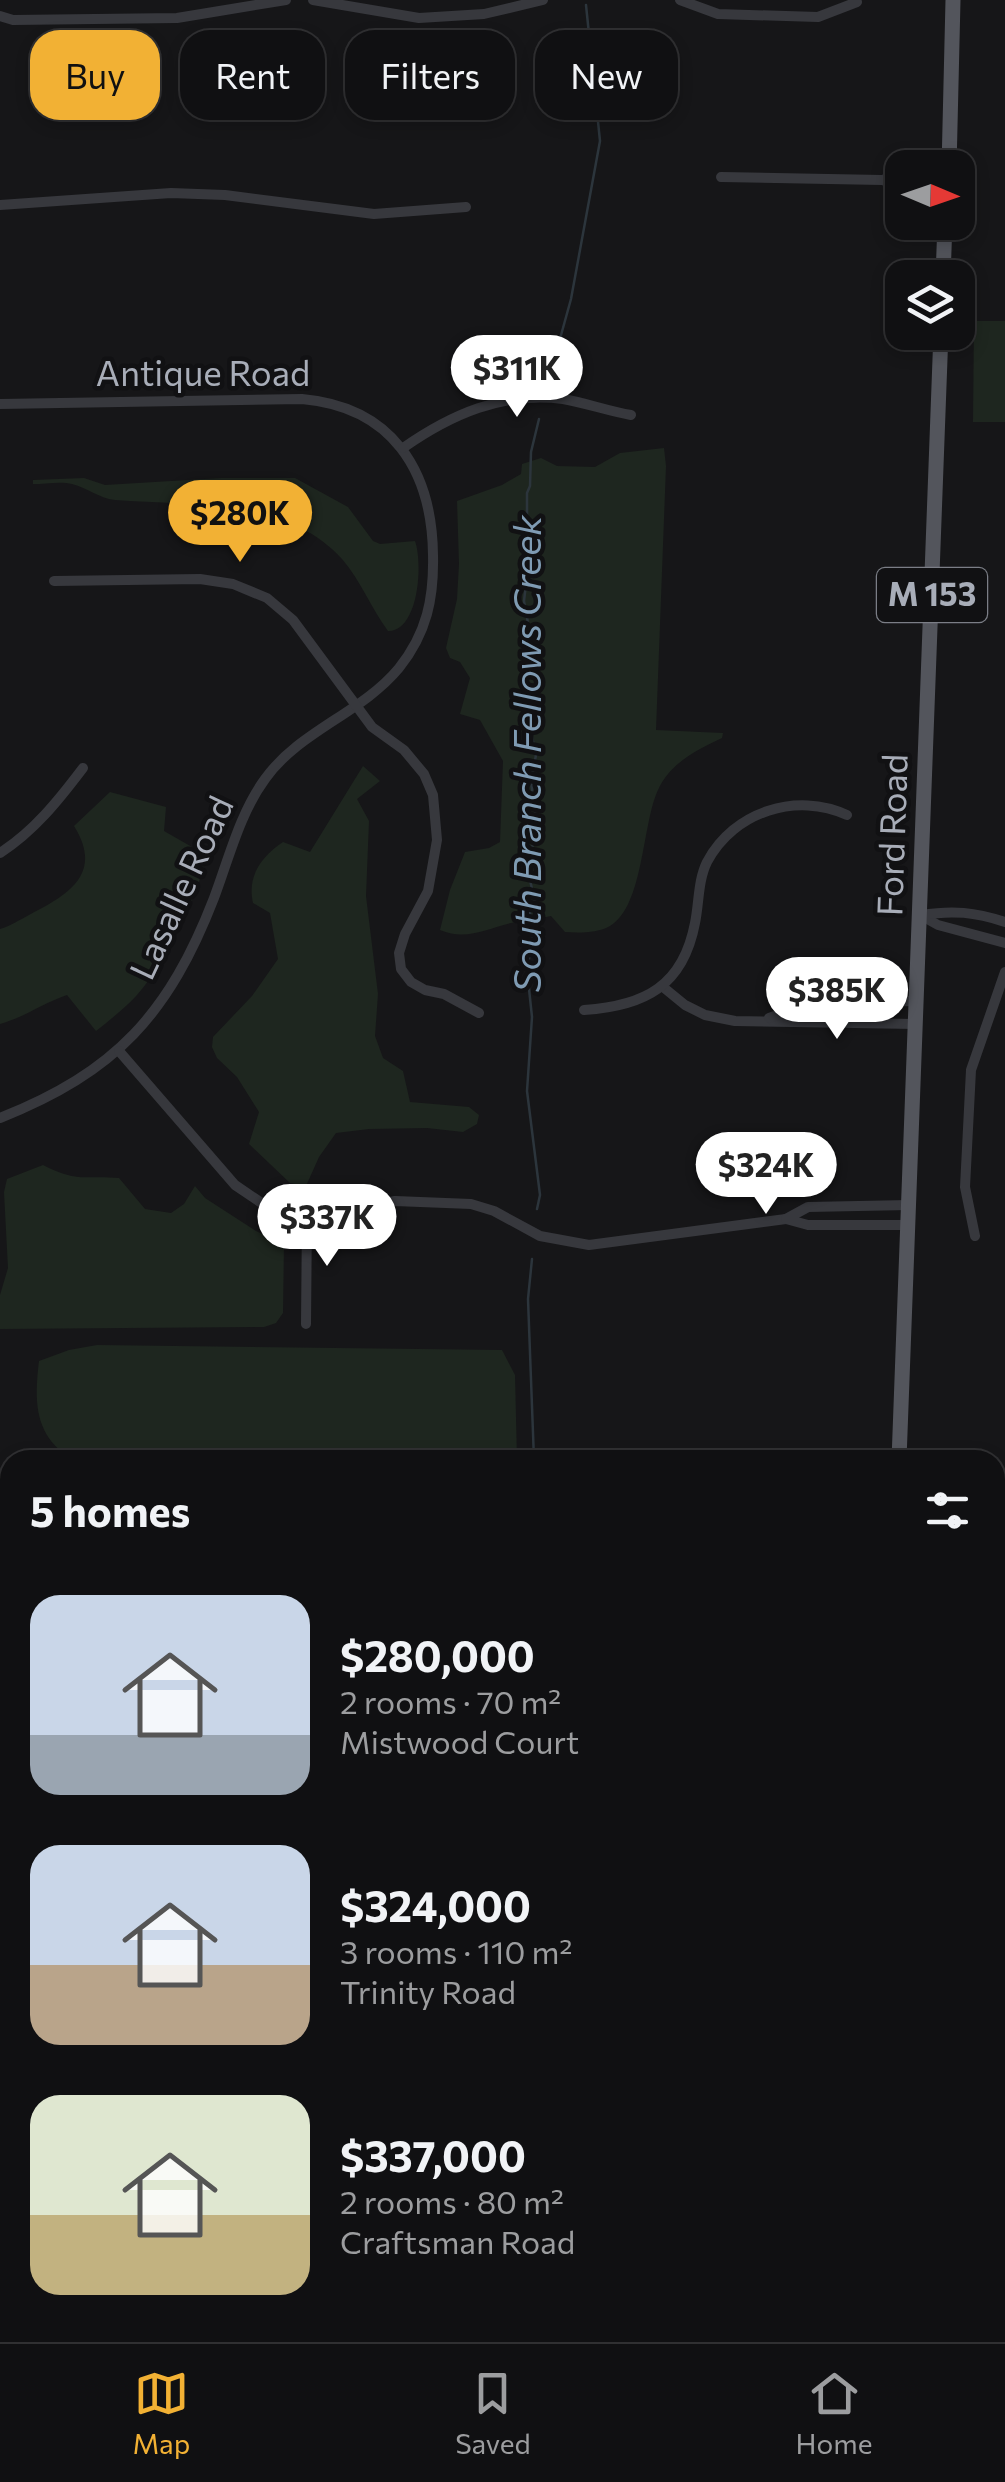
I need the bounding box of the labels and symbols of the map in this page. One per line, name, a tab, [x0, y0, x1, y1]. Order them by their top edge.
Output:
north arrow	[885, 150, 975, 240]
pin: $311K	[447, 335, 587, 420]
street label: Antique Road	[96, 350, 310, 393]
pin: $280K	[170, 480, 310, 565]
water label: South Branch Fellows Creek	[502, 514, 549, 993]
road number: M 153	[877, 568, 987, 622]
street label: Ford Road	[866, 753, 915, 917]
street label: Lasalle Road	[119, 788, 241, 985]
pin: $385K	[767, 957, 907, 1042]
pin: $324K	[696, 1132, 836, 1217]
pin: $337K	[257, 1184, 397, 1269]

